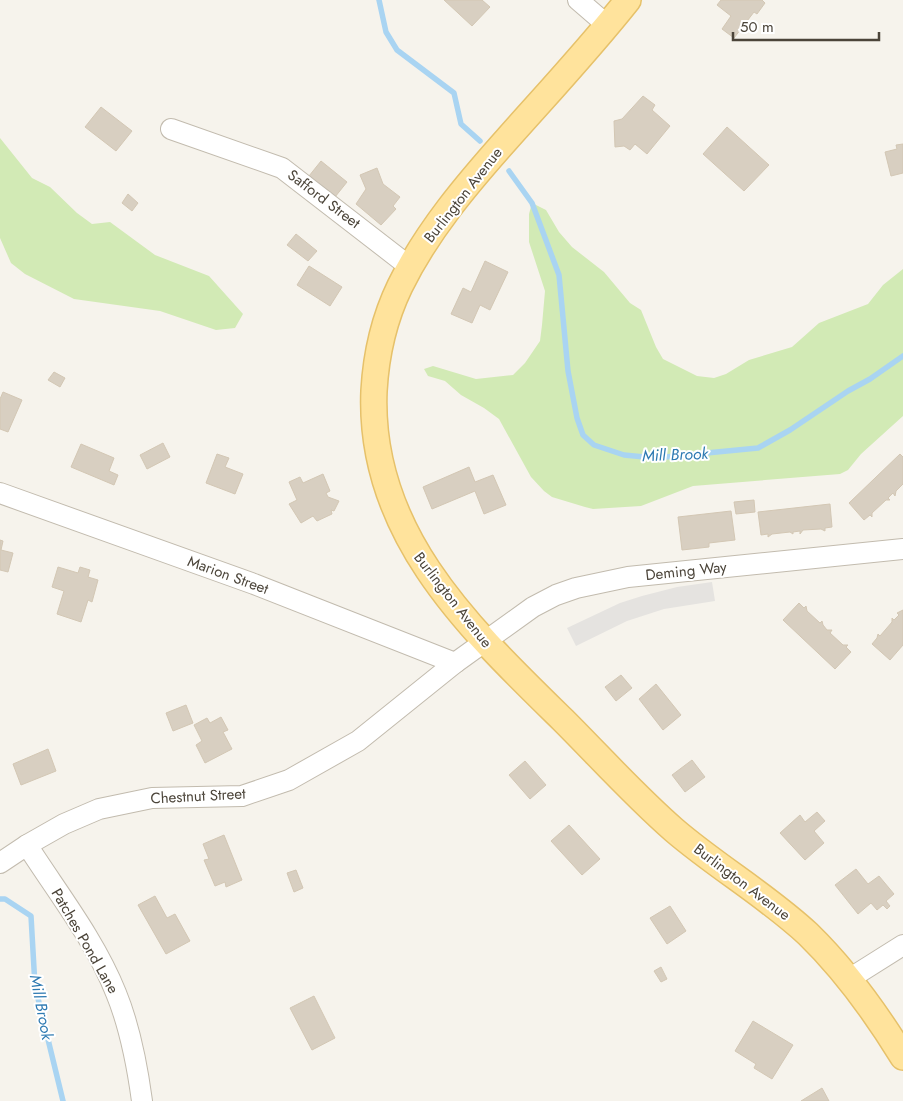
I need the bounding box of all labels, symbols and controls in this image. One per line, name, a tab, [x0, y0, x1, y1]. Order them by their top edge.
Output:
scale bar	[733, 10, 879, 42]
text: 50 m	[740, 16, 774, 38]
street label: Burlington Avenue	[419, 142, 508, 248]
street label: Safford Street	[283, 164, 365, 234]
water label: Mill Brook	[642, 442, 710, 467]
street label: Burlington Avenue	[409, 547, 498, 653]
street label: Marion Street	[184, 550, 272, 600]
street label: Deming Way	[644, 556, 728, 586]
street label: Chestnut Street	[150, 783, 246, 809]
street label: Burlington Avenue	[689, 838, 795, 926]
street label: Patches Pond Lane	[46, 884, 124, 998]
water label: Mill Brook	[24, 972, 59, 1043]

